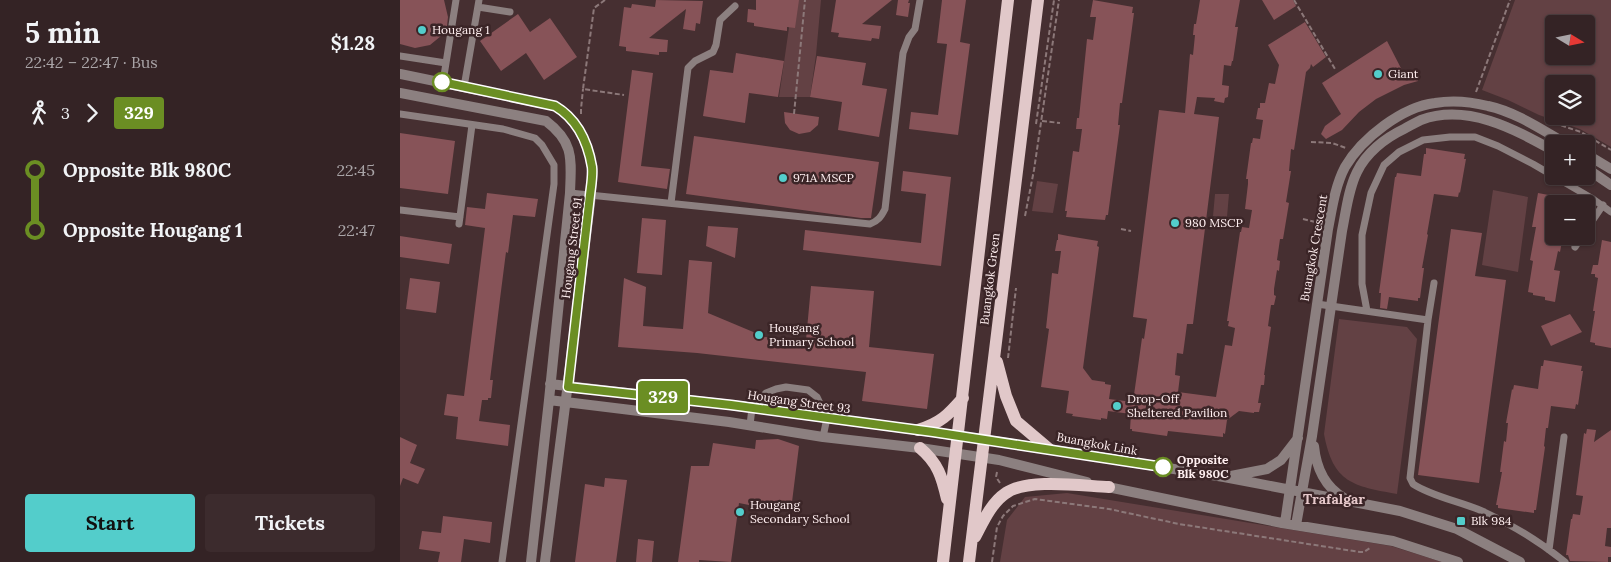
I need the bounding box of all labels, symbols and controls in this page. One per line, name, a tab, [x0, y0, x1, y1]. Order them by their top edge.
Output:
text: 5 min	[25, 15, 100, 51]
north arrow	[1545, 15, 1595, 65]
map controls	[1545, 15, 1595, 245]
place label: Hougang 1	[432, 22, 490, 37]
marker: Hougang 1	[416, 24, 428, 36]
text: $1.28	[331, 31, 375, 55]
text: 22:42 – 22:47 · Bus	[25, 52, 158, 72]
place label: Giant	[1388, 66, 1419, 81]
marker: Giant	[1372, 68, 1384, 80]
unlabelled marker	[432, 72, 452, 92]
button: layers	[1545, 75, 1595, 125]
icon: walk	[25, 99, 53, 127]
icon: forward	[78, 99, 106, 127]
text: 329	[124, 101, 154, 124]
text: 3	[61, 103, 70, 123]
button: +	[1545, 135, 1595, 185]
text: Opposite Blk 980C	[63, 158, 231, 182]
text: 22:45	[336, 160, 375, 180]
place label: 971A MSCP	[793, 170, 854, 185]
marker: 971A MSCP	[777, 172, 789, 184]
street label: Buangkok Crescent	[1297, 193, 1330, 302]
button: −	[1545, 195, 1595, 245]
street label: Hougang Street 91	[558, 197, 585, 299]
place label: 980 MSCP	[1185, 215, 1243, 230]
marker: 980 MSCP	[1169, 217, 1181, 229]
text: Opposite Hougang 1	[63, 218, 243, 242]
text: 22:47	[338, 220, 375, 240]
street label: Buangkok Green	[976, 232, 1003, 326]
place label: Hougang Primary School	[769, 320, 854, 349]
marker: Hougang Primary School	[753, 329, 765, 341]
line badge: 329	[634, 381, 692, 413]
text: 329	[648, 385, 678, 408]
street label: Hougang Street 93	[747, 387, 852, 416]
place label: Drop-Off Sheltered Pavilion	[1127, 391, 1227, 420]
marker: Drop-Off Sheltered Pavilion	[1111, 400, 1123, 412]
street label: Buangkok Link	[1055, 429, 1139, 458]
place label: Opposite Blk 980C	[1177, 452, 1229, 481]
marker: Opposite Blk 980C	[1153, 457, 1173, 477]
district label: Trafalgar	[1303, 490, 1365, 508]
button: Start	[25, 494, 195, 552]
button: Tickets	[205, 494, 375, 552]
place label: Hougang Secondary School	[750, 497, 850, 526]
marker: Hougang Secondary School	[734, 506, 746, 518]
place label: Blk 984	[1471, 513, 1512, 528]
marker: Blk 984	[1455, 515, 1467, 527]

